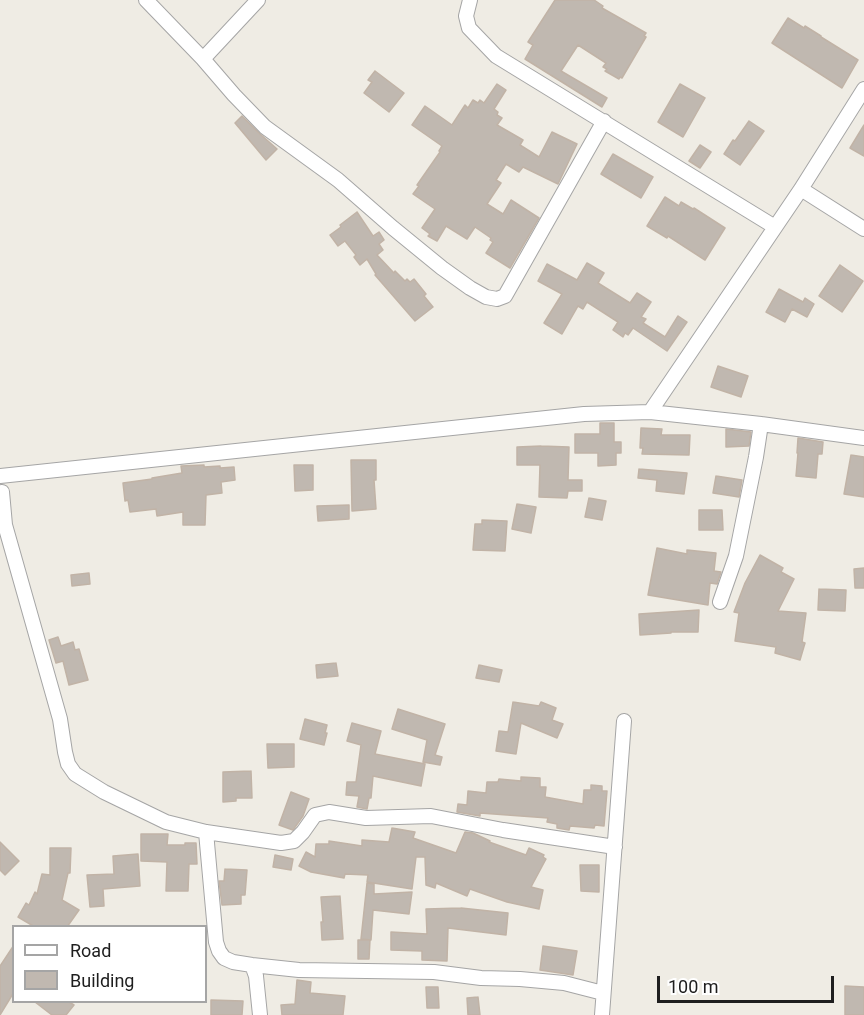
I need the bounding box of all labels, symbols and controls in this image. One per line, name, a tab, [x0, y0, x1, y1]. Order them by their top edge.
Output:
legend	[12, 925, 207, 1003]
text: Road	[70, 940, 111, 961]
scale bar	[660, 964, 837, 1002]
text: Building	[70, 970, 134, 991]
text: 100 m	[668, 976, 719, 997]

